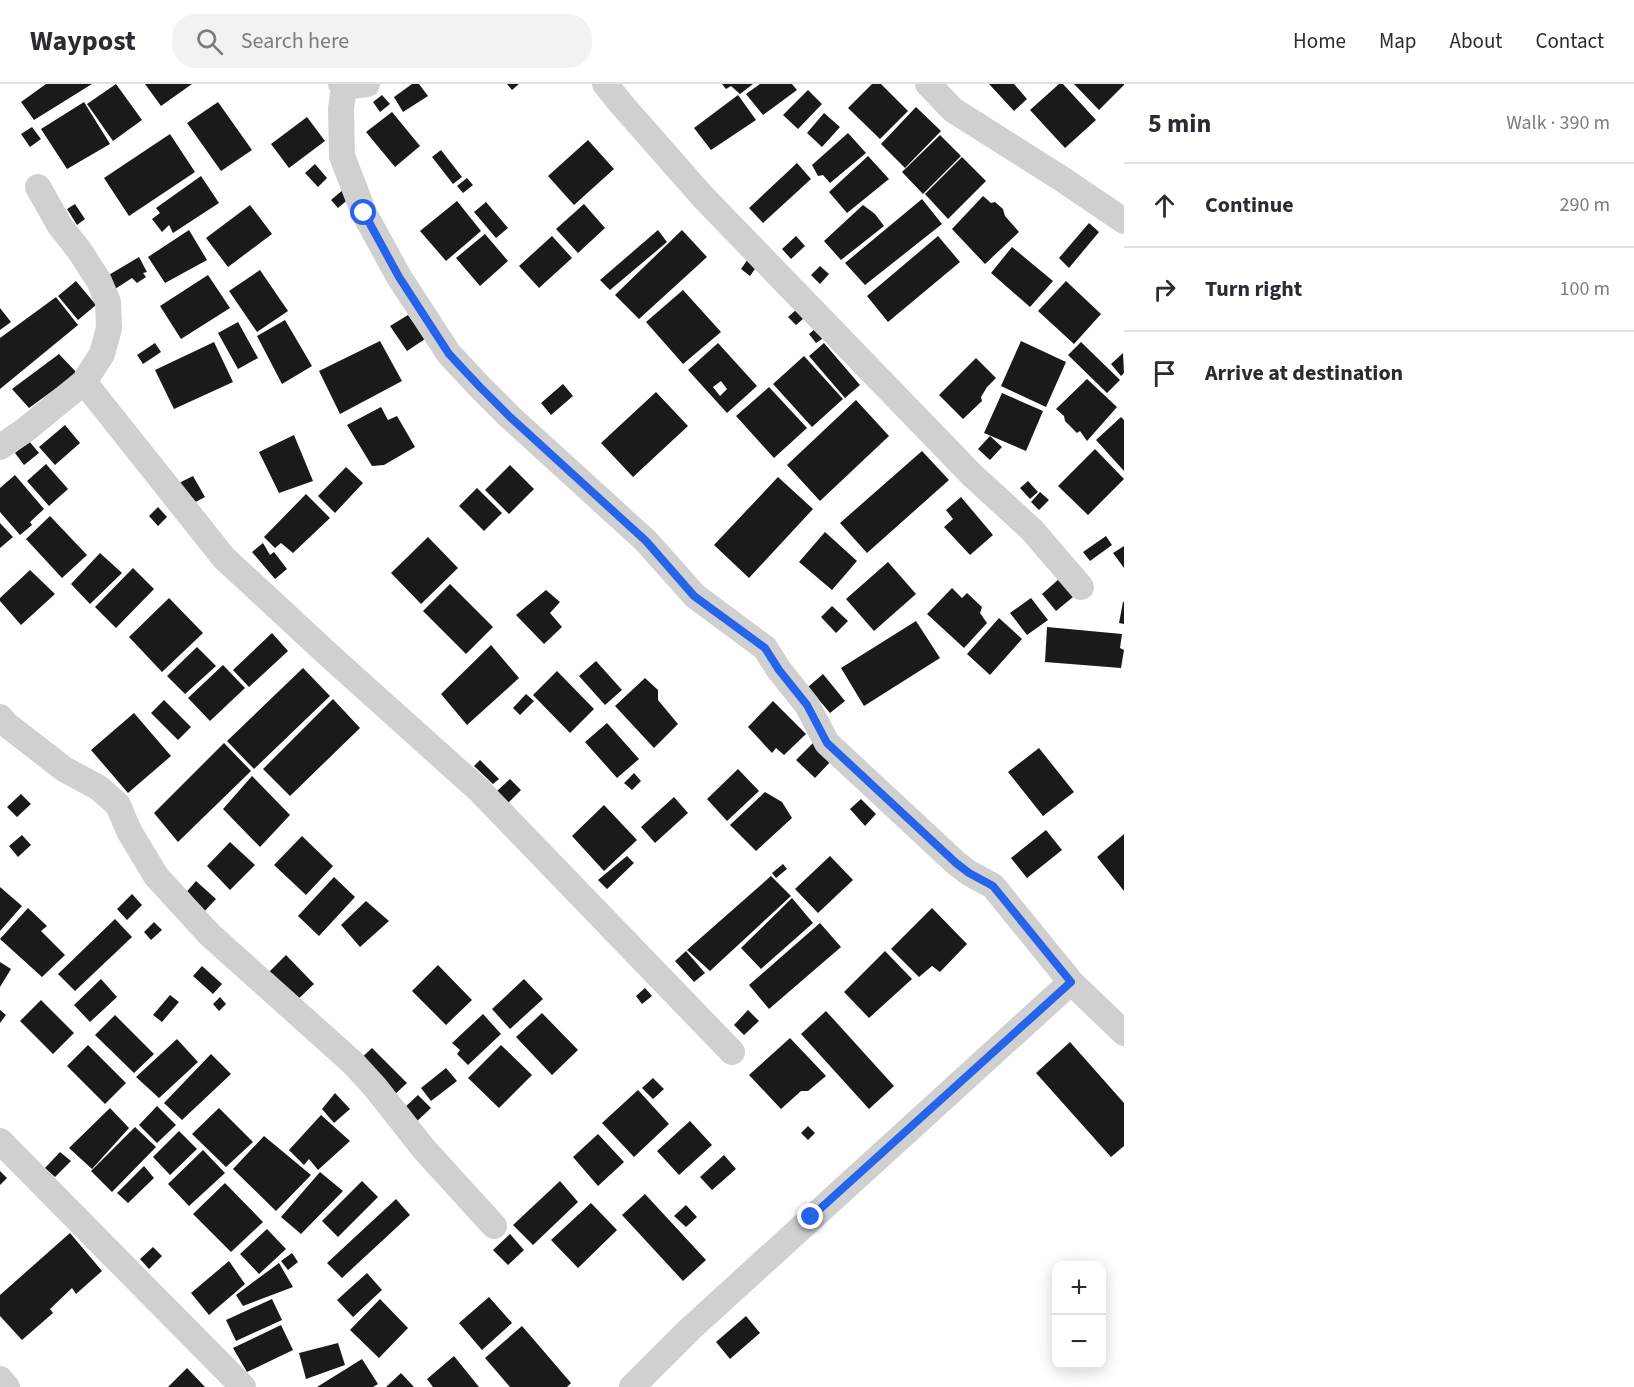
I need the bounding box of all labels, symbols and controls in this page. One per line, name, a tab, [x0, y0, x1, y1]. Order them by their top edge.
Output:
search box	[172, 14, 592, 68]
text: Waypost	[30, 21, 136, 61]
icon: search	[193, 25, 226, 58]
text: Search here	[241, 25, 349, 57]
text: Home	[1293, 26, 1346, 56]
text: Map	[1379, 26, 1417, 56]
text: About	[1450, 26, 1502, 56]
text: Contact	[1535, 26, 1604, 56]
text: 5 min	[1148, 105, 1211, 142]
text: Walk · 390 m	[1506, 109, 1610, 137]
icon: ahead	[1148, 189, 1181, 222]
text: Continue	[1205, 189, 1294, 221]
text: 290 m	[1560, 191, 1610, 219]
route start	[350, 199, 376, 225]
icon: right	[1148, 273, 1181, 306]
text: Turn right	[1205, 273, 1302, 305]
text: 100 m	[1560, 275, 1610, 303]
icon: arrive	[1148, 357, 1181, 390]
text: Arrive at destination	[1205, 357, 1403, 389]
route end	[797, 1203, 823, 1229]
map controls	[1052, 1261, 1106, 1369]
button: +	[1052, 1261, 1106, 1315]
button: −	[1052, 1315, 1106, 1369]

